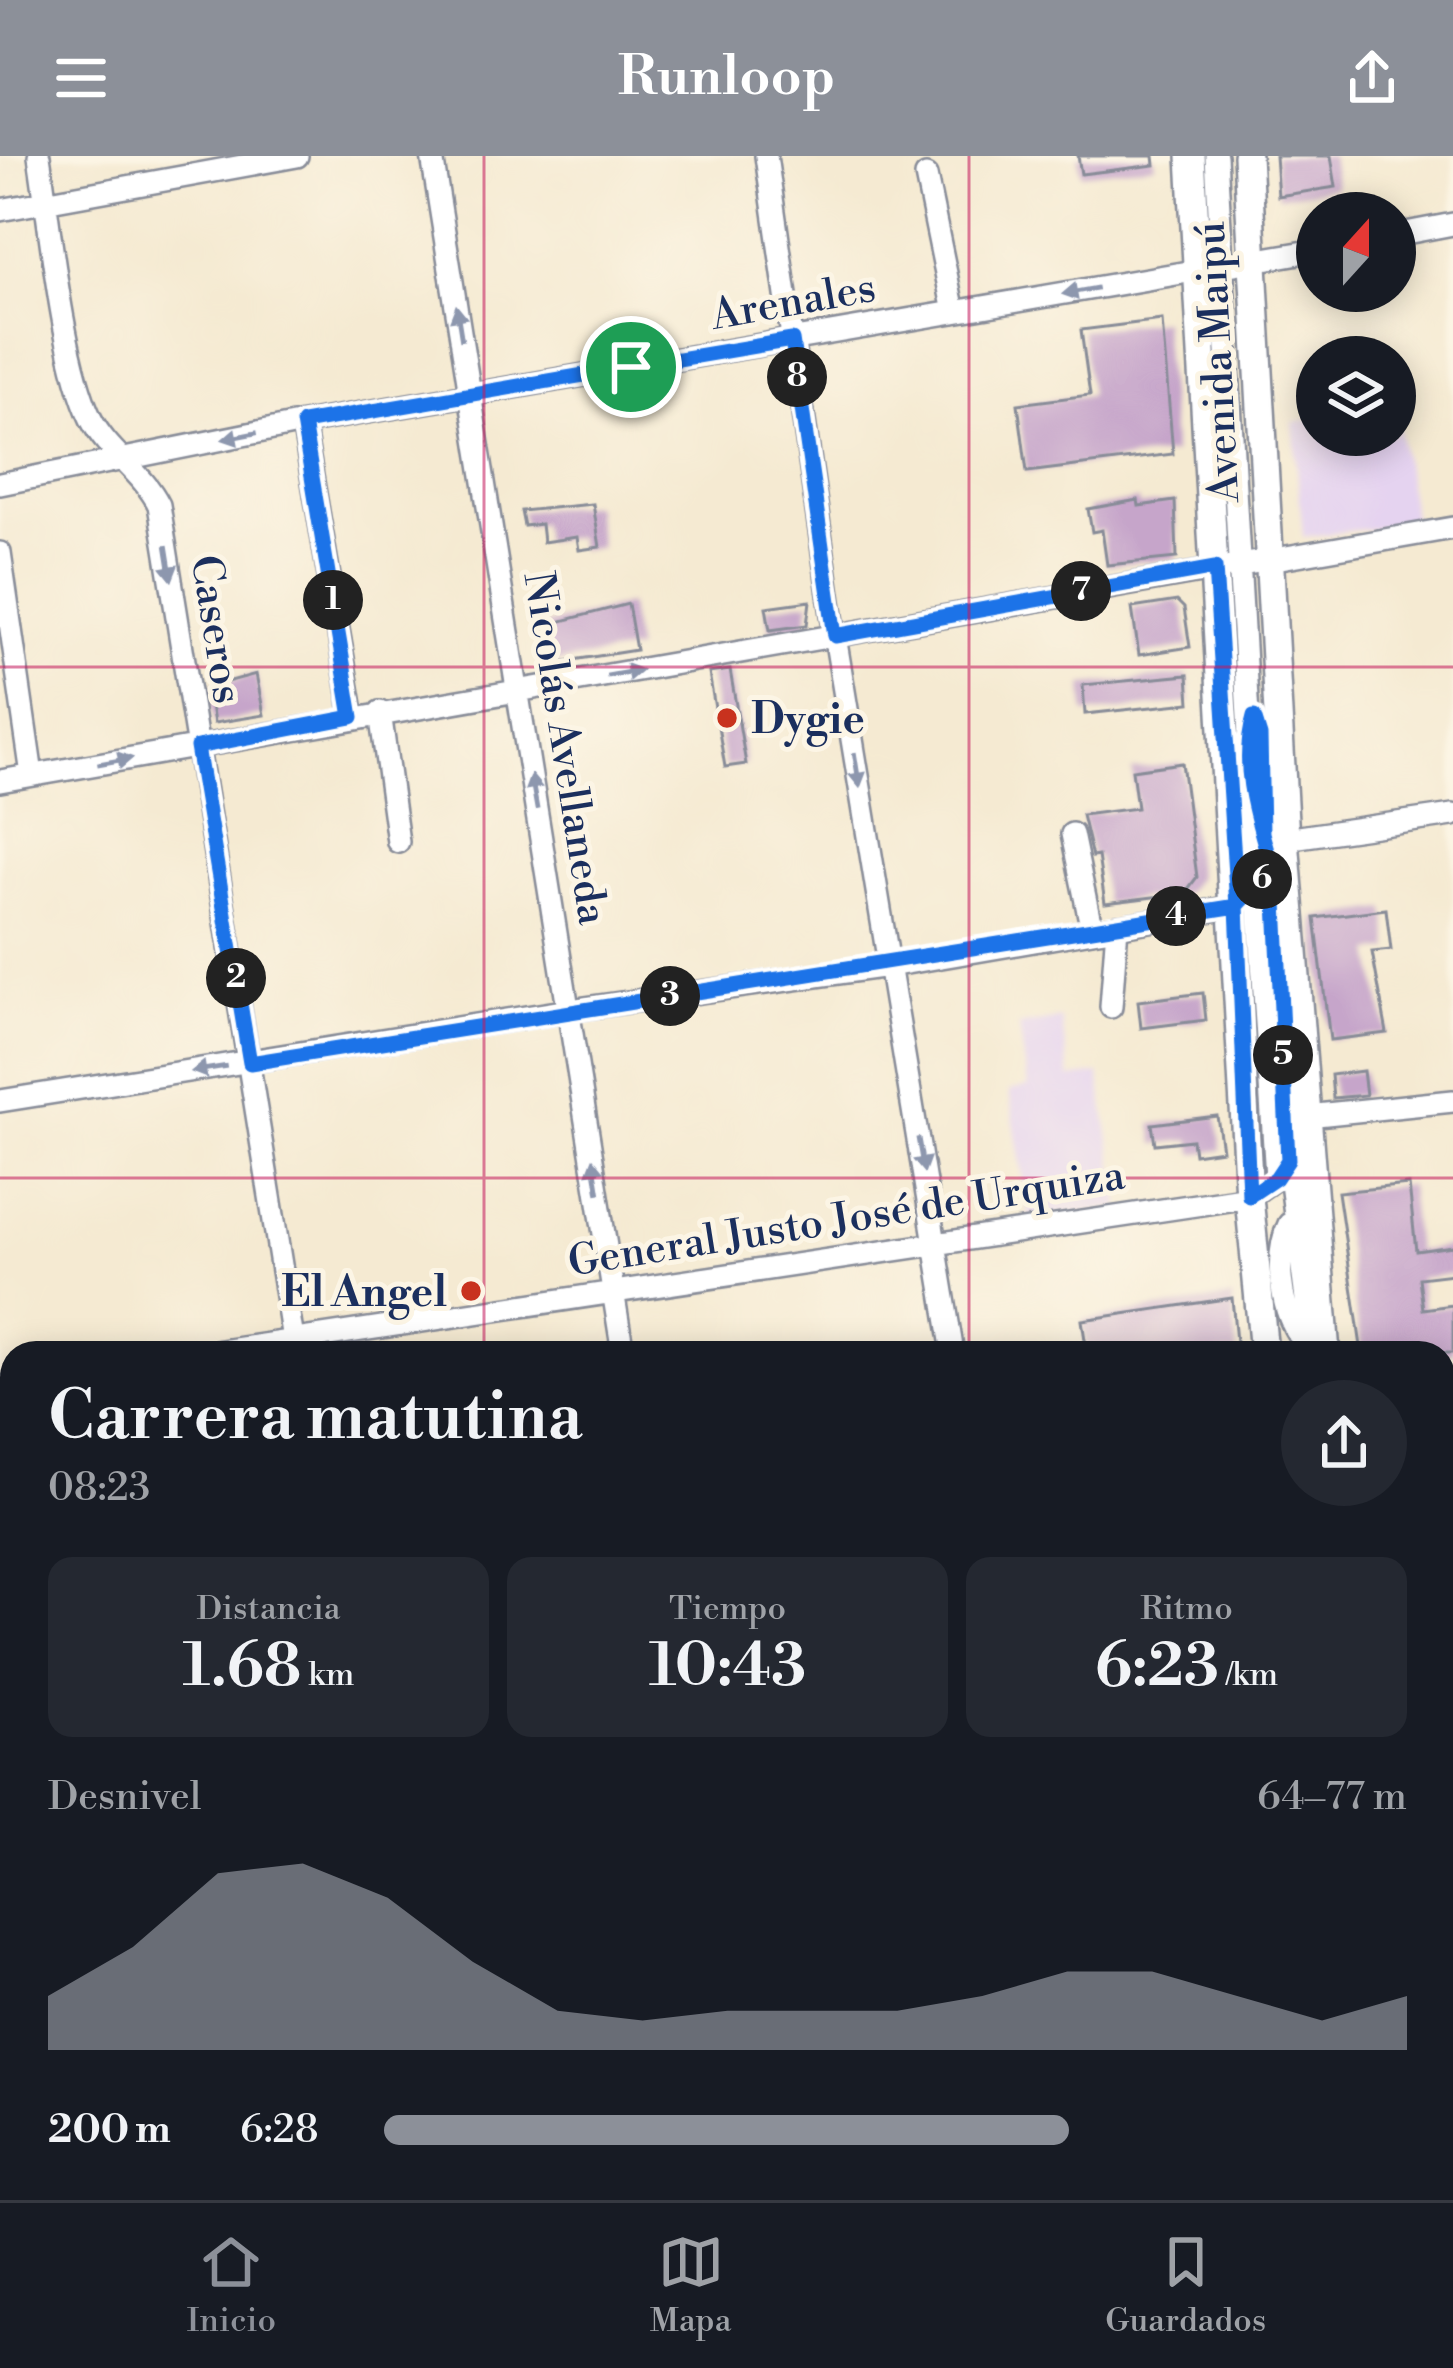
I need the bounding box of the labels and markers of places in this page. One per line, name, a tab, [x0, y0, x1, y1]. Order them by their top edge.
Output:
pin	[580, 316, 682, 418]
pin: 8	[767, 347, 827, 407]
pin: 7	[1051, 561, 1111, 621]
pin: 1	[303, 570, 363, 630]
place label: Dygie	[751, 694, 865, 747]
marker: Dygie	[714, 705, 740, 731]
pin: 6	[1232, 849, 1292, 909]
pin: 4	[1146, 886, 1206, 946]
pin: 2	[206, 948, 266, 1008]
pin: 3	[640, 966, 700, 1026]
pin: 5	[1253, 1025, 1313, 1085]
place label: El Angel	[281, 1267, 447, 1320]
marker: El Angel	[458, 1278, 484, 1304]

